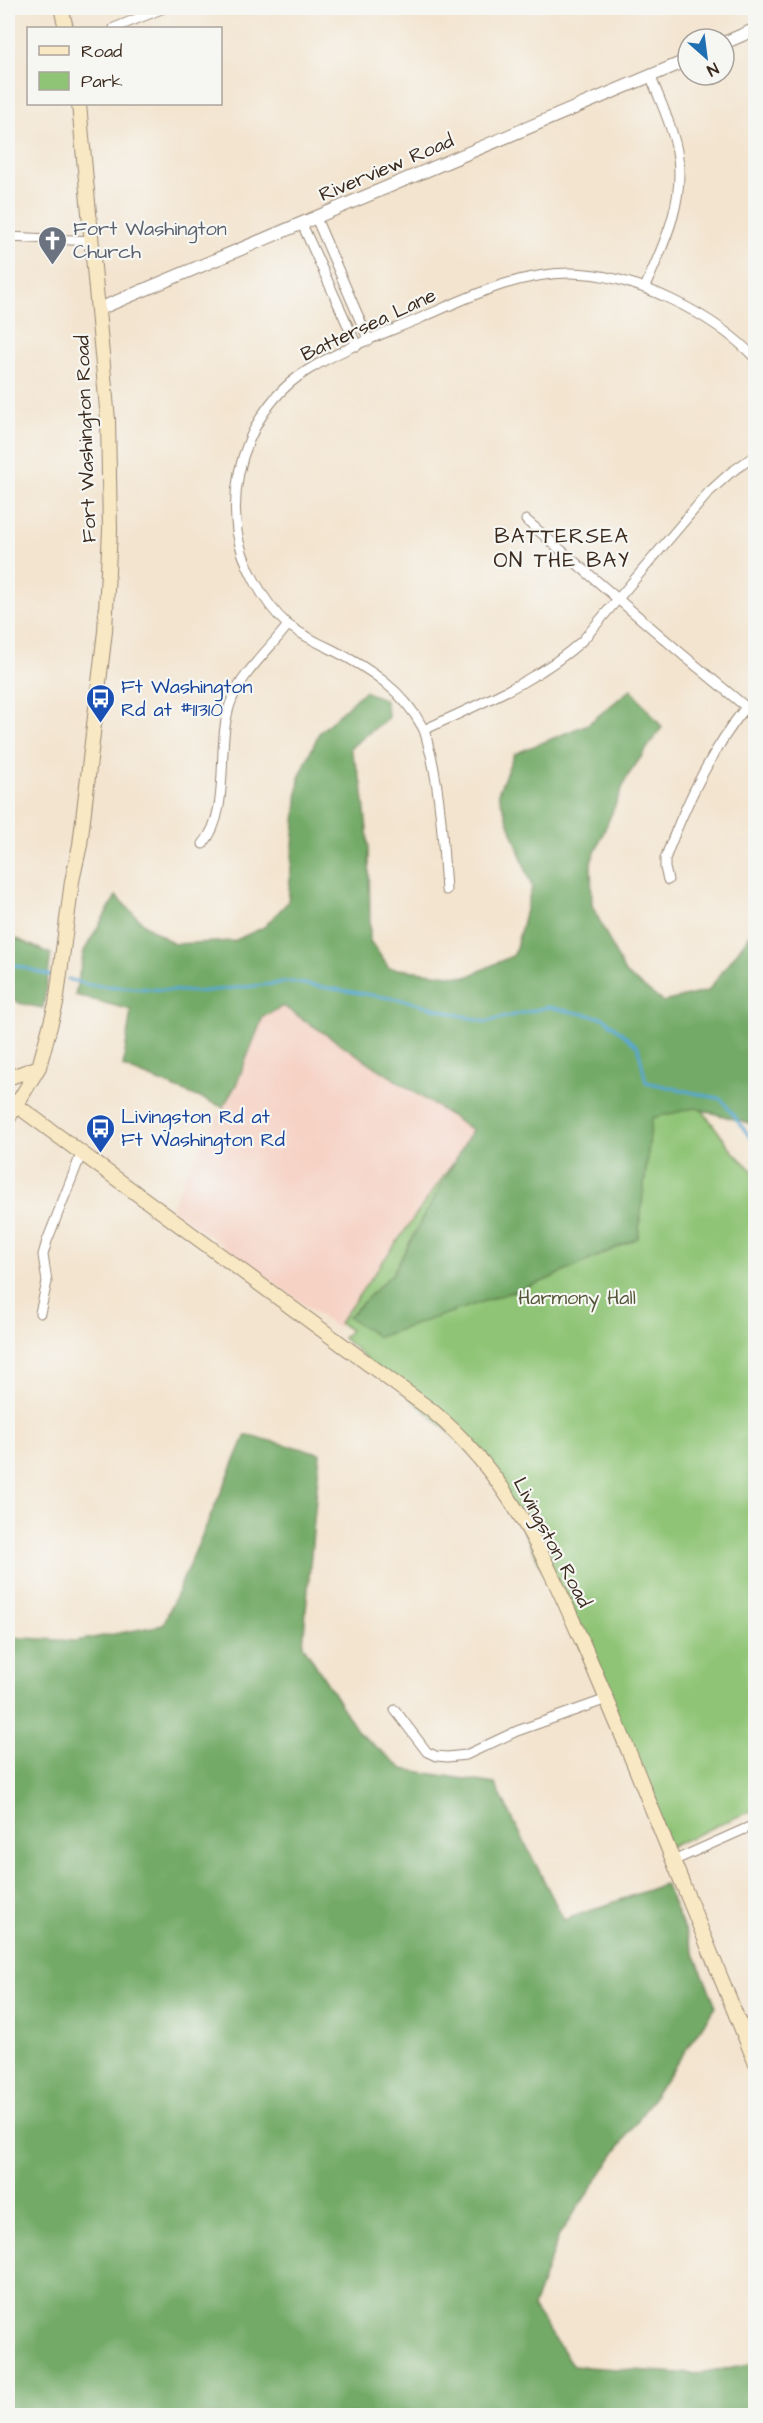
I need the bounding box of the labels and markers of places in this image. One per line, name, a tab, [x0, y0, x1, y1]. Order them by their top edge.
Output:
place label: Fort Washington Church	[73, 215, 227, 266]
church icon: Fort Washington Church	[36, 224, 68, 266]
place label: Ft Washington Rd at #11310	[121, 673, 253, 724]
bus stop icon: Ft Washington Rd at #11310	[84, 682, 116, 724]
place label: Livingston Rd at Ft Washington Rd	[121, 1103, 285, 1155]
bus stop icon: Livingston Rd at Ft Washington Rd	[84, 1112, 116, 1154]

